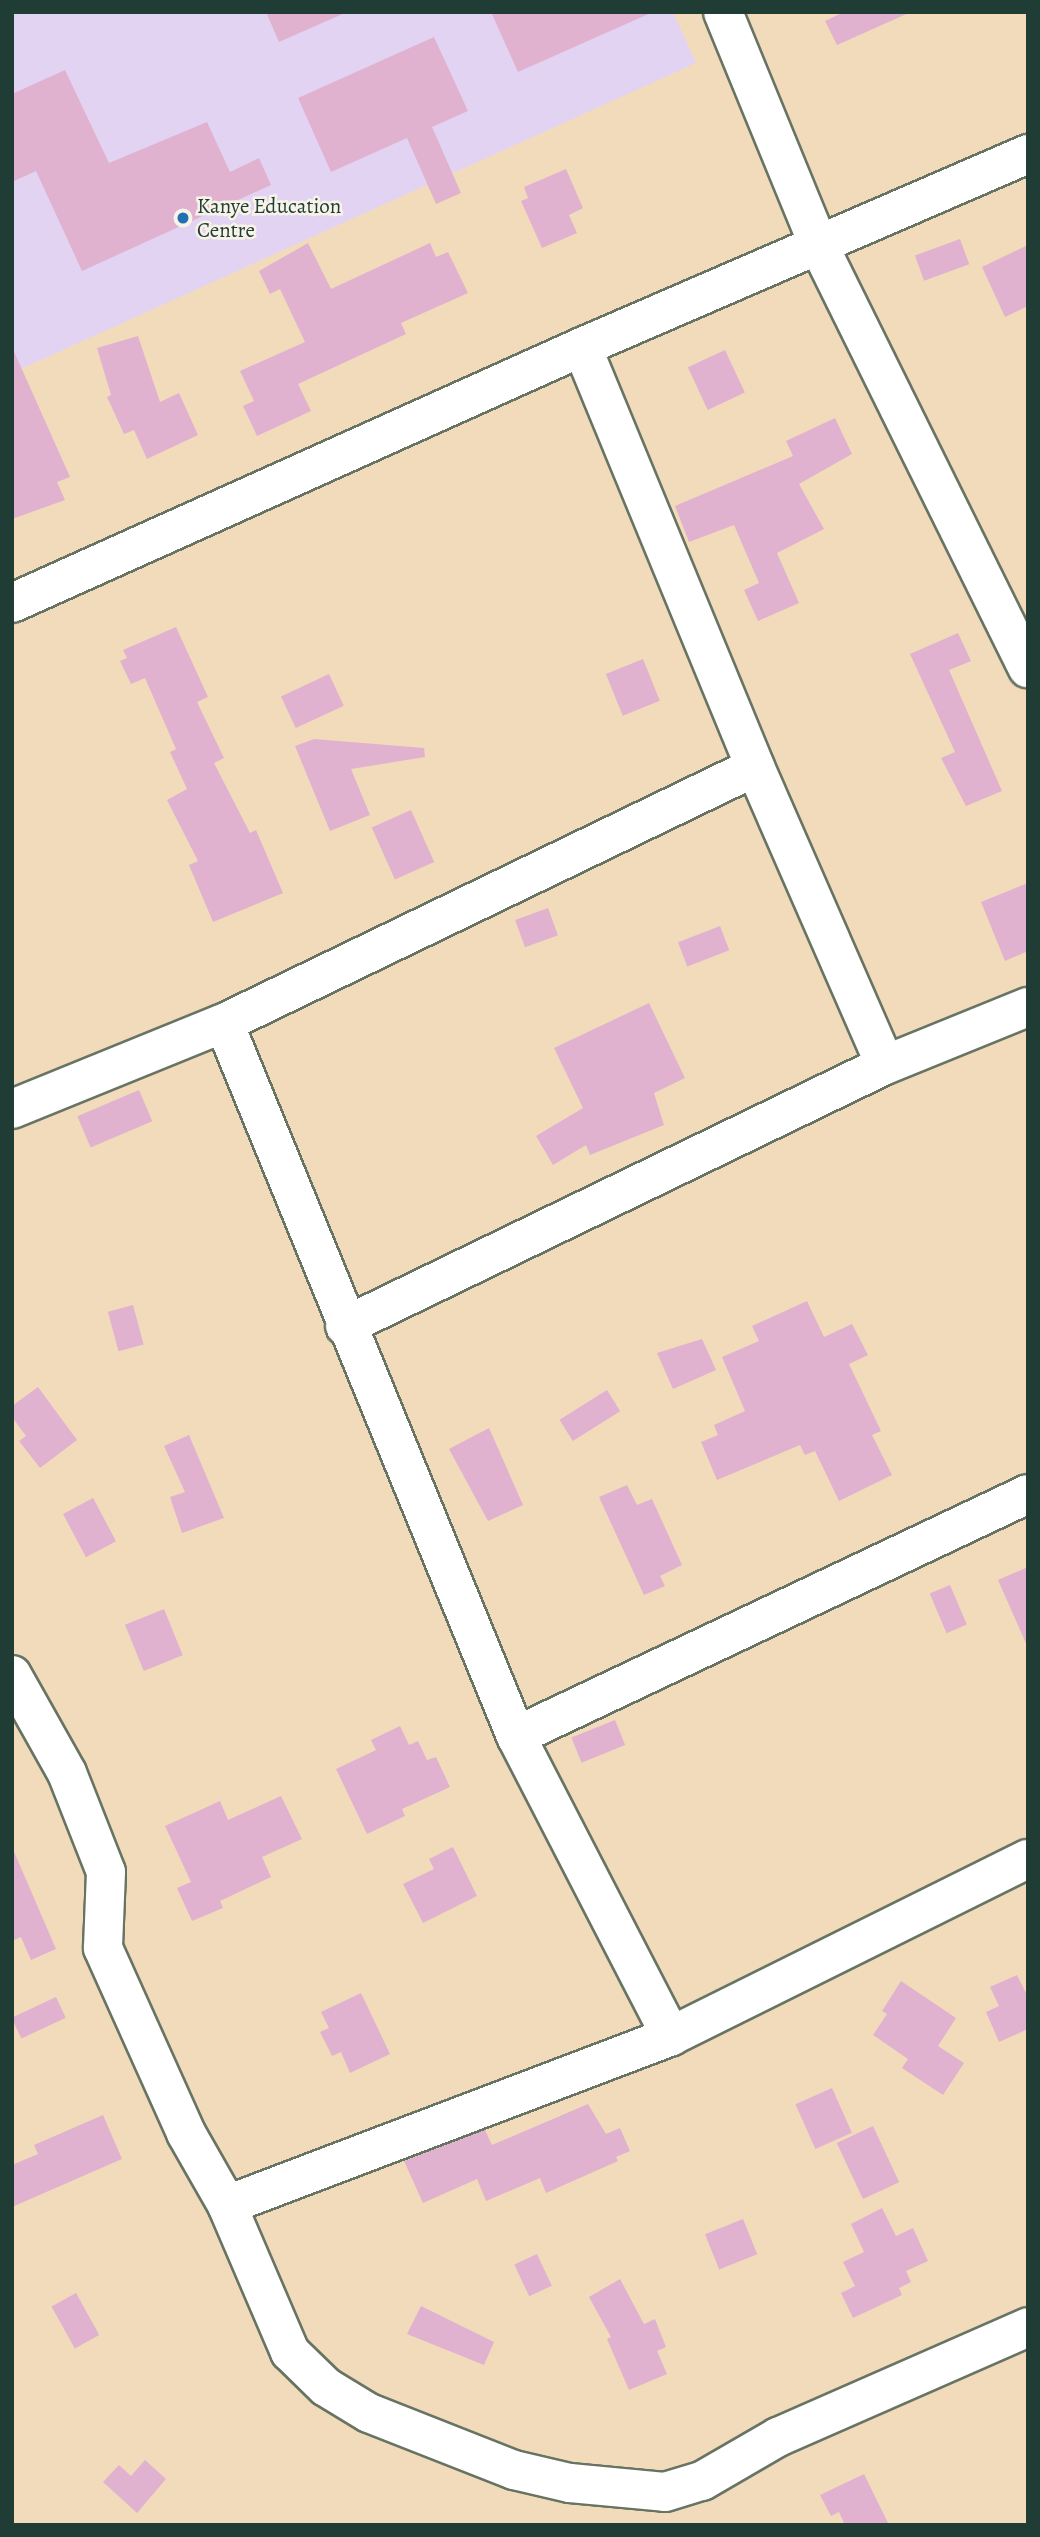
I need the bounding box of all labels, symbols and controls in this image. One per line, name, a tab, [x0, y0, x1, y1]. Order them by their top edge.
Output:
place label: Kanye Education Centre	[197, 193, 341, 243]
marker: Kanye Education Centre	[175, 210, 191, 226]

